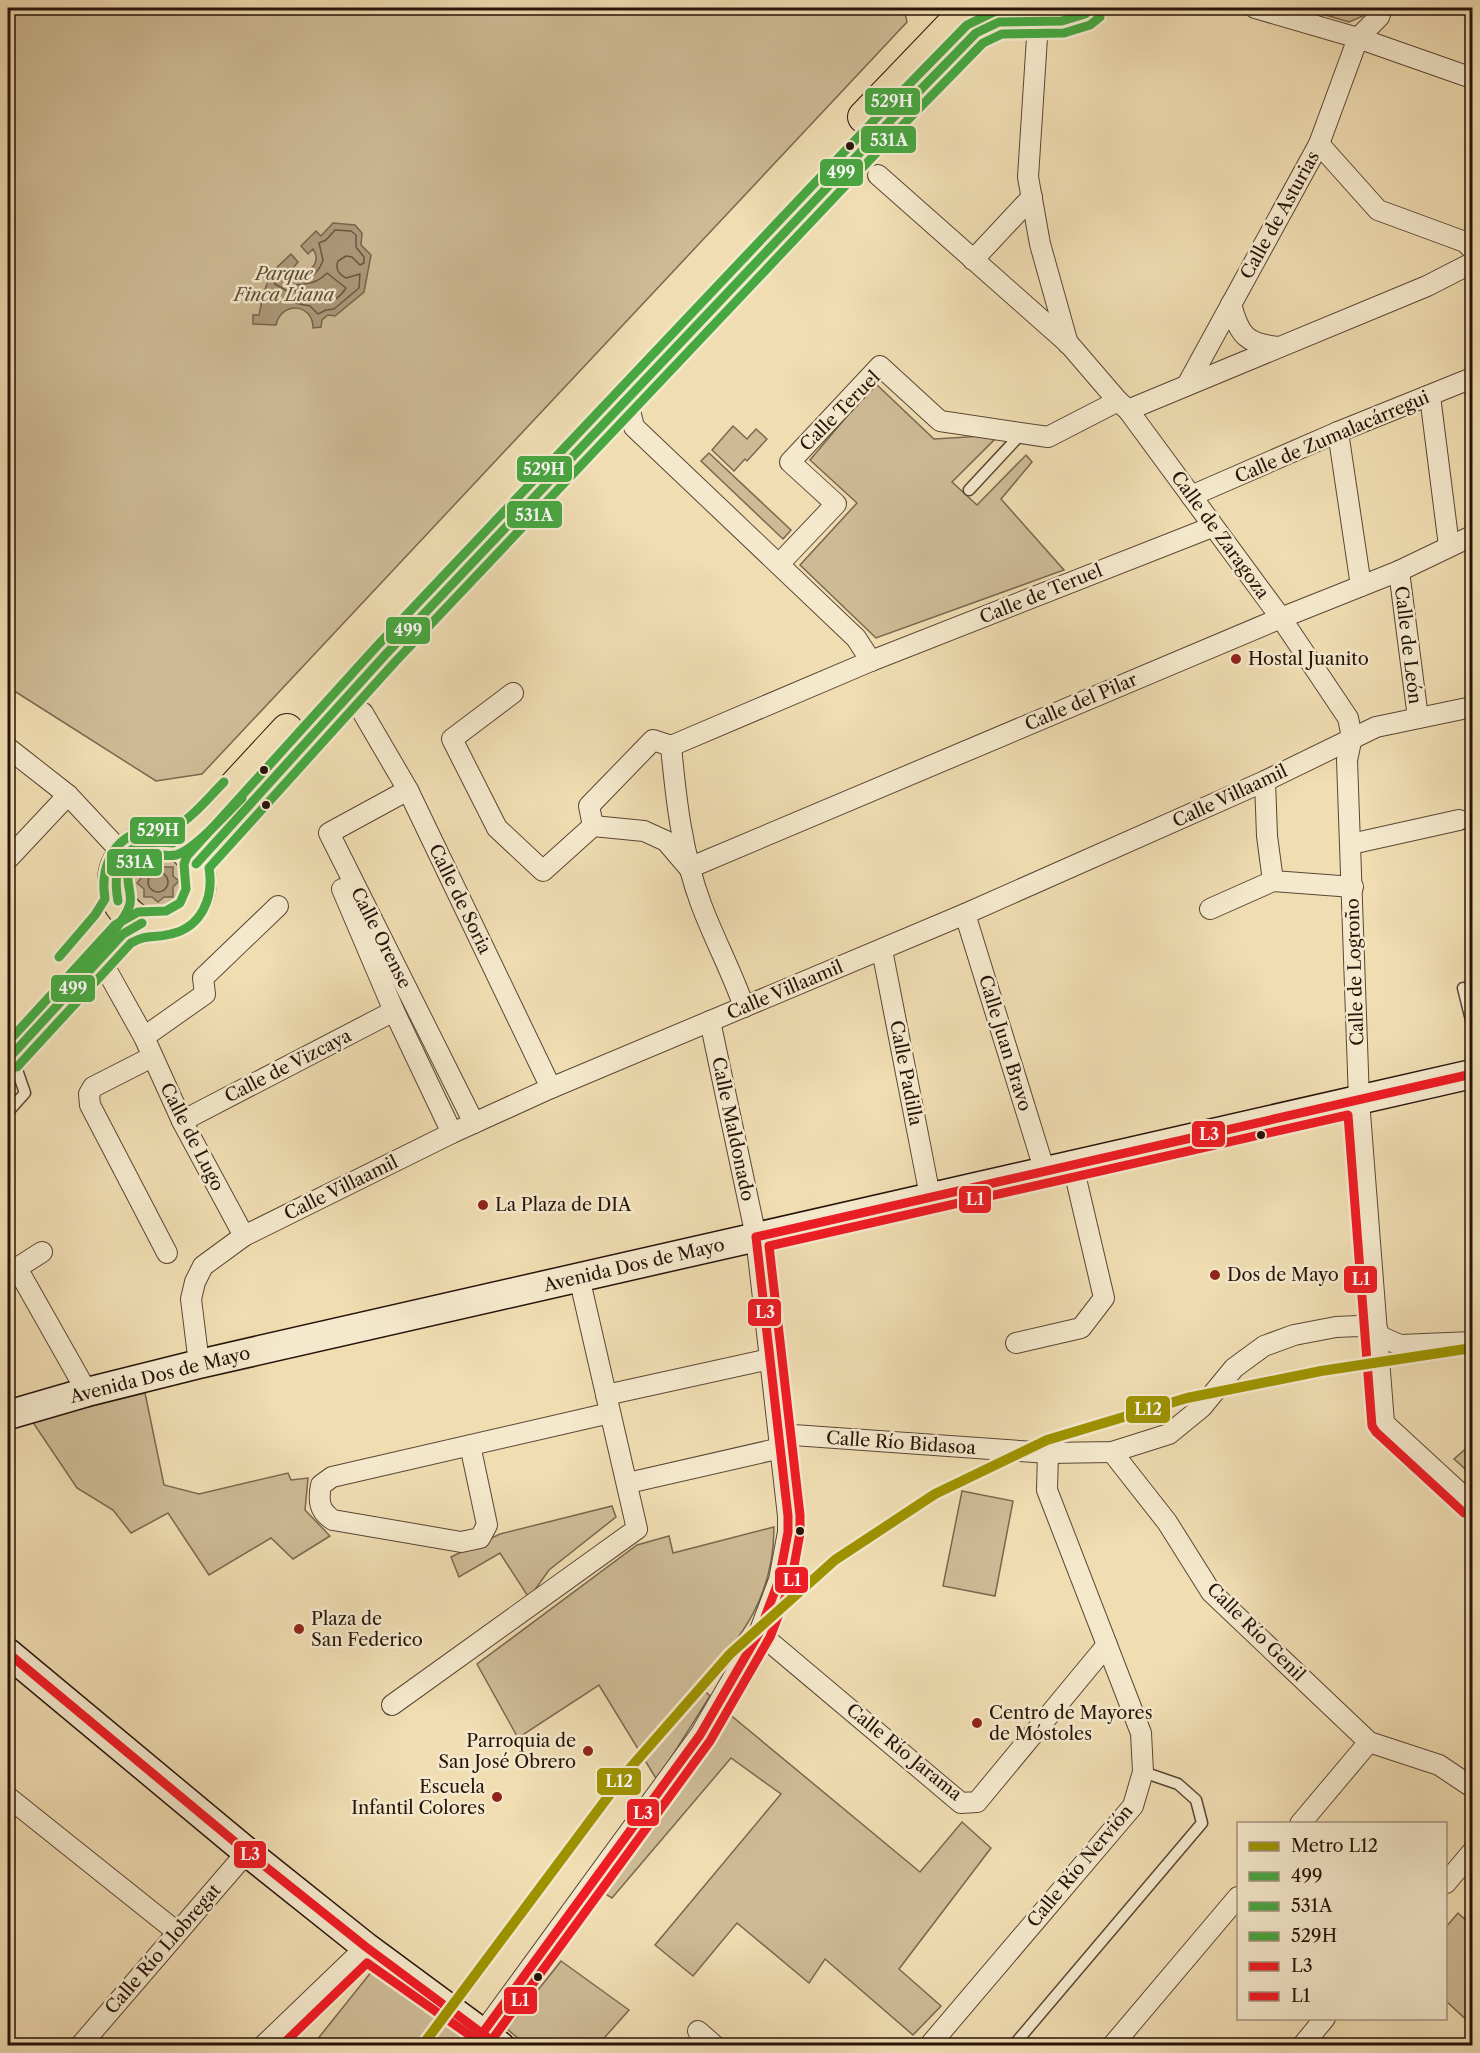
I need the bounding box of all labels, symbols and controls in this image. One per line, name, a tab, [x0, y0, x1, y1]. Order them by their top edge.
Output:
line badge: 529H	[864, 87, 921, 116]
text: 529H	[871, 91, 913, 111]
line badge: 531A	[860, 125, 917, 154]
text: 531A	[870, 130, 909, 150]
unlabelled marker	[844, 140, 856, 152]
street label: Calle de Asturias	[1236, 147, 1324, 283]
line badge: 499	[819, 158, 864, 187]
text: 499	[827, 162, 855, 182]
park label: Parque Finca Liana	[232, 263, 334, 306]
street label: Calle Teruel	[795, 366, 885, 456]
street label: Calle de Zumalacárregui	[1232, 386, 1433, 488]
line badge: 529H	[516, 455, 573, 483]
text: 529H	[523, 459, 565, 479]
street label: Calle de Zaragoza	[1166, 467, 1274, 604]
line badge: 531A	[506, 500, 563, 529]
text: 531A	[515, 505, 554, 525]
street label: Calle de Teruel	[976, 559, 1106, 629]
street label: Calle de León	[1390, 585, 1426, 705]
line badge: 499	[385, 616, 431, 645]
text: 499	[394, 620, 422, 640]
place label: Hostal Juanito	[1248, 648, 1369, 670]
marker: Hostal Juanito	[1229, 652, 1243, 666]
street label: Calle del Pilar	[1022, 668, 1141, 736]
street label: Calle Villaamil	[1169, 760, 1291, 832]
unlabelled marker	[258, 764, 270, 776]
unlabelled marker	[260, 799, 272, 811]
line badge: 529H	[129, 816, 186, 845]
text: 529H	[137, 820, 179, 840]
street label: Calle de Soria	[424, 841, 496, 958]
line badge: 531A	[106, 848, 163, 877]
text: 531A	[116, 852, 155, 872]
street label: Calle Orense	[346, 884, 416, 992]
street label: Calle de Logroño	[1341, 898, 1369, 1046]
street label: Calle Villaamil	[724, 956, 846, 1024]
street label: Calle Juan Bravo	[974, 972, 1036, 1114]
line badge: 499	[50, 974, 96, 1003]
text: 499	[59, 978, 87, 998]
street label: Calle Padilla	[885, 1019, 927, 1128]
street label: Calle de Vizcaya	[221, 1024, 356, 1107]
street label: Calle Maldonado	[707, 1055, 759, 1203]
street label: Calle de Lugo	[155, 1079, 229, 1195]
line badge: L3	[1191, 1120, 1226, 1148]
text: L3	[1199, 1124, 1219, 1144]
unlabelled marker	[1255, 1129, 1267, 1141]
street label: Calle Villaamil	[280, 1151, 402, 1225]
line badge: L1	[958, 1185, 992, 1214]
text: L1	[966, 1189, 985, 1209]
place label: La Plaza de DIA	[495, 1194, 632, 1216]
marker: La Plaza de DIA	[476, 1198, 490, 1212]
street label: Avenida Dos de Mayo	[540, 1233, 727, 1297]
place label: Dos de Mayo	[1227, 1264, 1339, 1286]
line badge: L1	[1343, 1265, 1378, 1294]
marker: Dos de Mayo	[1208, 1268, 1222, 1282]
text: L1	[1352, 1269, 1371, 1289]
line badge: L3	[747, 1298, 782, 1327]
text: L3	[755, 1302, 775, 1322]
street label: Avenida Dos de Mayo	[67, 1342, 252, 1408]
line badge: L12	[1125, 1395, 1171, 1424]
text: L12	[1134, 1399, 1162, 1419]
street label: Calle Río Bidasoa	[825, 1427, 977, 1459]
unlabelled marker	[794, 1525, 806, 1537]
line badge: L1	[774, 1566, 809, 1594]
text: L1	[783, 1570, 802, 1590]
street label: Calle Río Genil	[1202, 1578, 1310, 1686]
place label: Plaza de San Federico	[311, 1608, 423, 1651]
marker: Plaza de San Federico	[292, 1622, 306, 1636]
street label: Calle Río Jarama	[842, 1699, 967, 1806]
place label: Centro de Mayores de Móstoles	[989, 1702, 1153, 1745]
marker: Centro de Mayores de Móstoles	[970, 1716, 984, 1730]
place label: Parroquia de San José Obrero	[438, 1730, 576, 1773]
marker: Parroquia de San José Obrero	[581, 1744, 595, 1758]
line badge: L12	[596, 1767, 642, 1796]
text: L12	[605, 1771, 633, 1791]
place label: Escuela Infantil Colores	[351, 1776, 485, 1819]
marker: Escuela Infantil Colores	[490, 1790, 504, 1804]
line badge: L3	[626, 1798, 660, 1827]
street label: Calle Río Nervión	[1022, 1800, 1138, 1932]
text: L3	[633, 1803, 653, 1823]
legend	[1237, 1822, 1447, 2020]
text: Metro L12	[1291, 1835, 1378, 1857]
line badge: L3	[233, 1840, 267, 1869]
text: L3	[240, 1844, 260, 1864]
text: 499	[1291, 1865, 1323, 1887]
street label: Calle Río Llobregat	[101, 1879, 226, 2019]
text: 531A	[1291, 1895, 1333, 1917]
text: 529H	[1291, 1925, 1337, 1947]
text: L3	[1291, 1955, 1313, 1977]
unlabelled marker	[532, 1971, 544, 1983]
text: L1	[1291, 1985, 1311, 2007]
line badge: L1	[503, 1986, 538, 2015]
text: L1	[511, 1990, 530, 2010]

